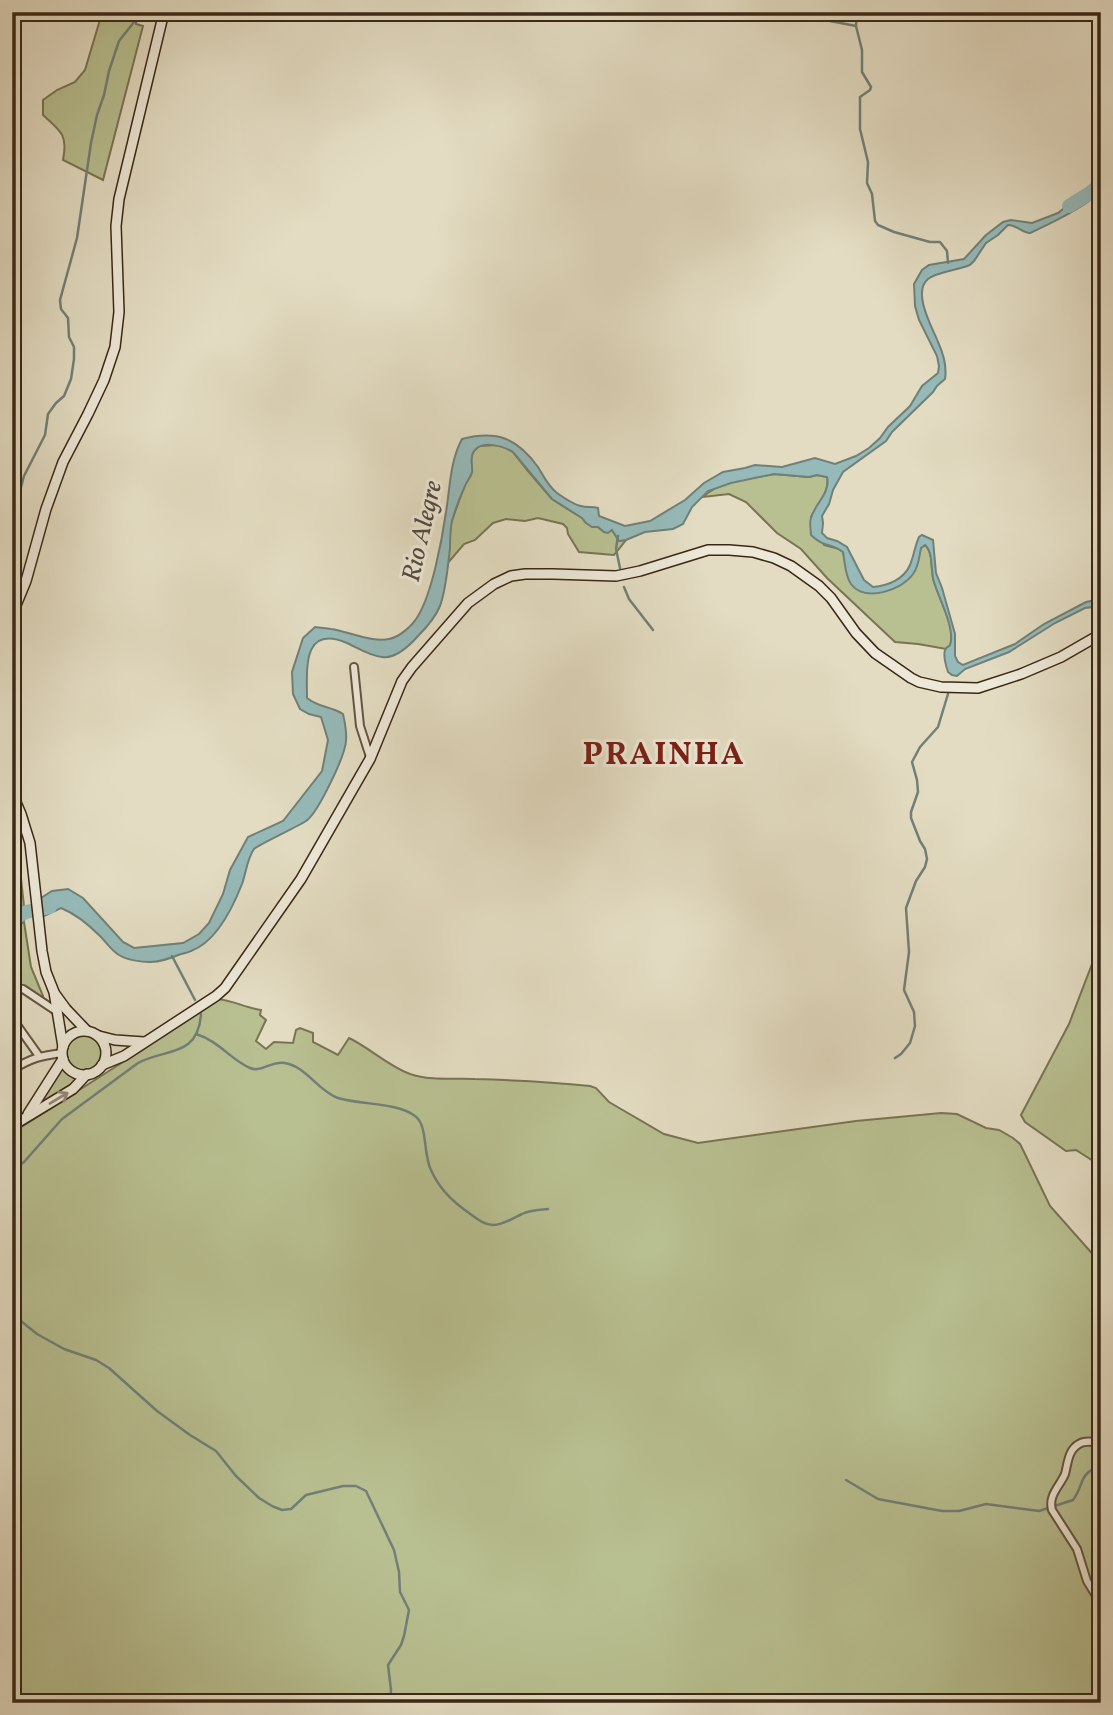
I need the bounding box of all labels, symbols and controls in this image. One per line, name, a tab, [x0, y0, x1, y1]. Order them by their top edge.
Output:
water label: Rio Alegre	[394, 477, 452, 586]
district label: PRAINHA	[583, 734, 745, 778]
one-way arrow	[48, 1090, 68, 1104]

